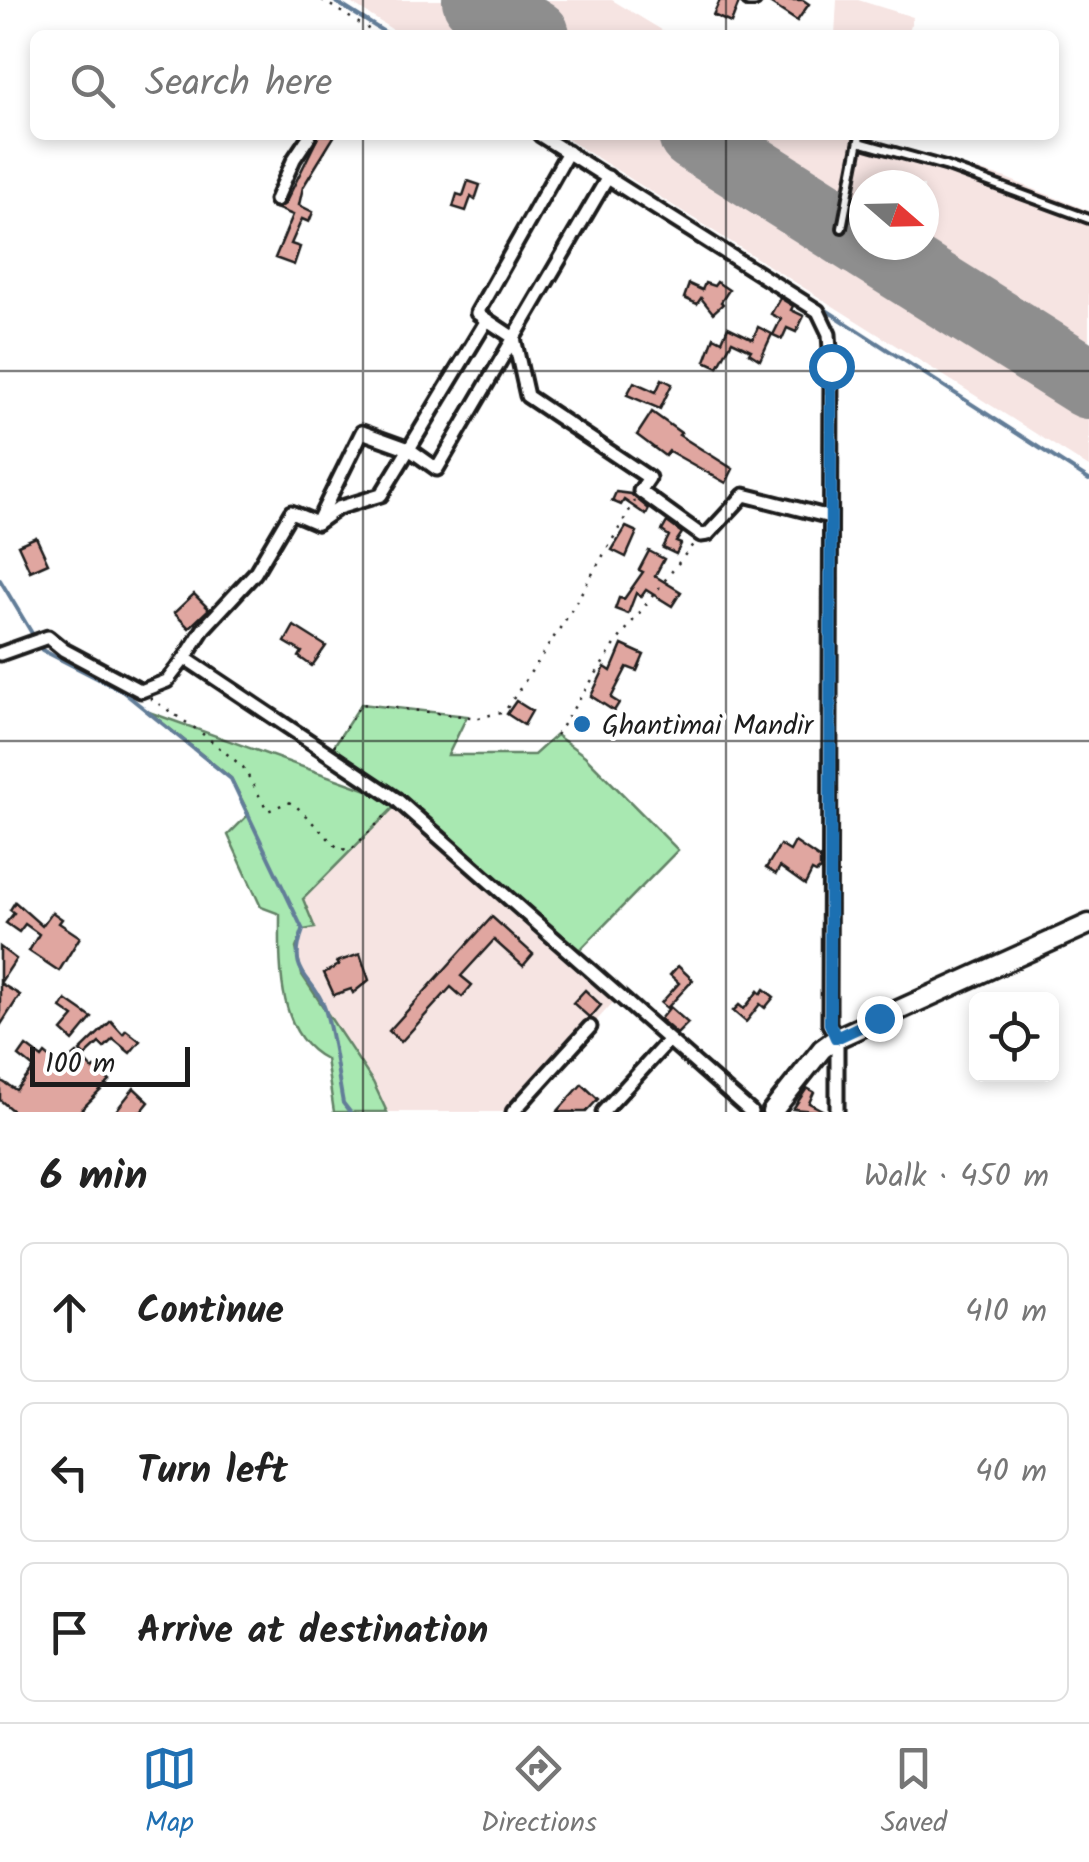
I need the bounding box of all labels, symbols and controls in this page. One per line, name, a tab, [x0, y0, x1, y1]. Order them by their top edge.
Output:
search box	[30, 30, 1059, 140]
text: Search here	[145, 55, 332, 115]
icon: search	[65, 58, 120, 113]
north arrow	[849, 170, 939, 260]
route start	[809, 344, 855, 390]
place label: Ghantimai Mandir	[602, 704, 815, 749]
marker: Ghantimai Mandir	[571, 713, 593, 735]
map controls	[969, 992, 1059, 1082]
button: locate	[969, 992, 1059, 1082]
route end	[857, 996, 903, 1042]
scale bar	[30, 1042, 190, 1086]
text: 100 m	[45, 1042, 115, 1087]
text: 6 min	[40, 1144, 148, 1211]
text: Walk · 450 m	[864, 1152, 1049, 1203]
text: Continue	[137, 1282, 284, 1342]
icon: ahead	[42, 1285, 97, 1340]
text: 410 m	[965, 1287, 1047, 1338]
text: Turn left	[137, 1442, 288, 1502]
icon: left	[42, 1445, 97, 1500]
text: 40 m	[975, 1447, 1047, 1498]
text: Arrive at destination	[137, 1602, 488, 1662]
icon: arrive	[42, 1605, 97, 1660]
tab: Map	[142, 1741, 197, 1846]
tab: Directions	[481, 1741, 597, 1846]
tab: Saved	[881, 1741, 947, 1846]

